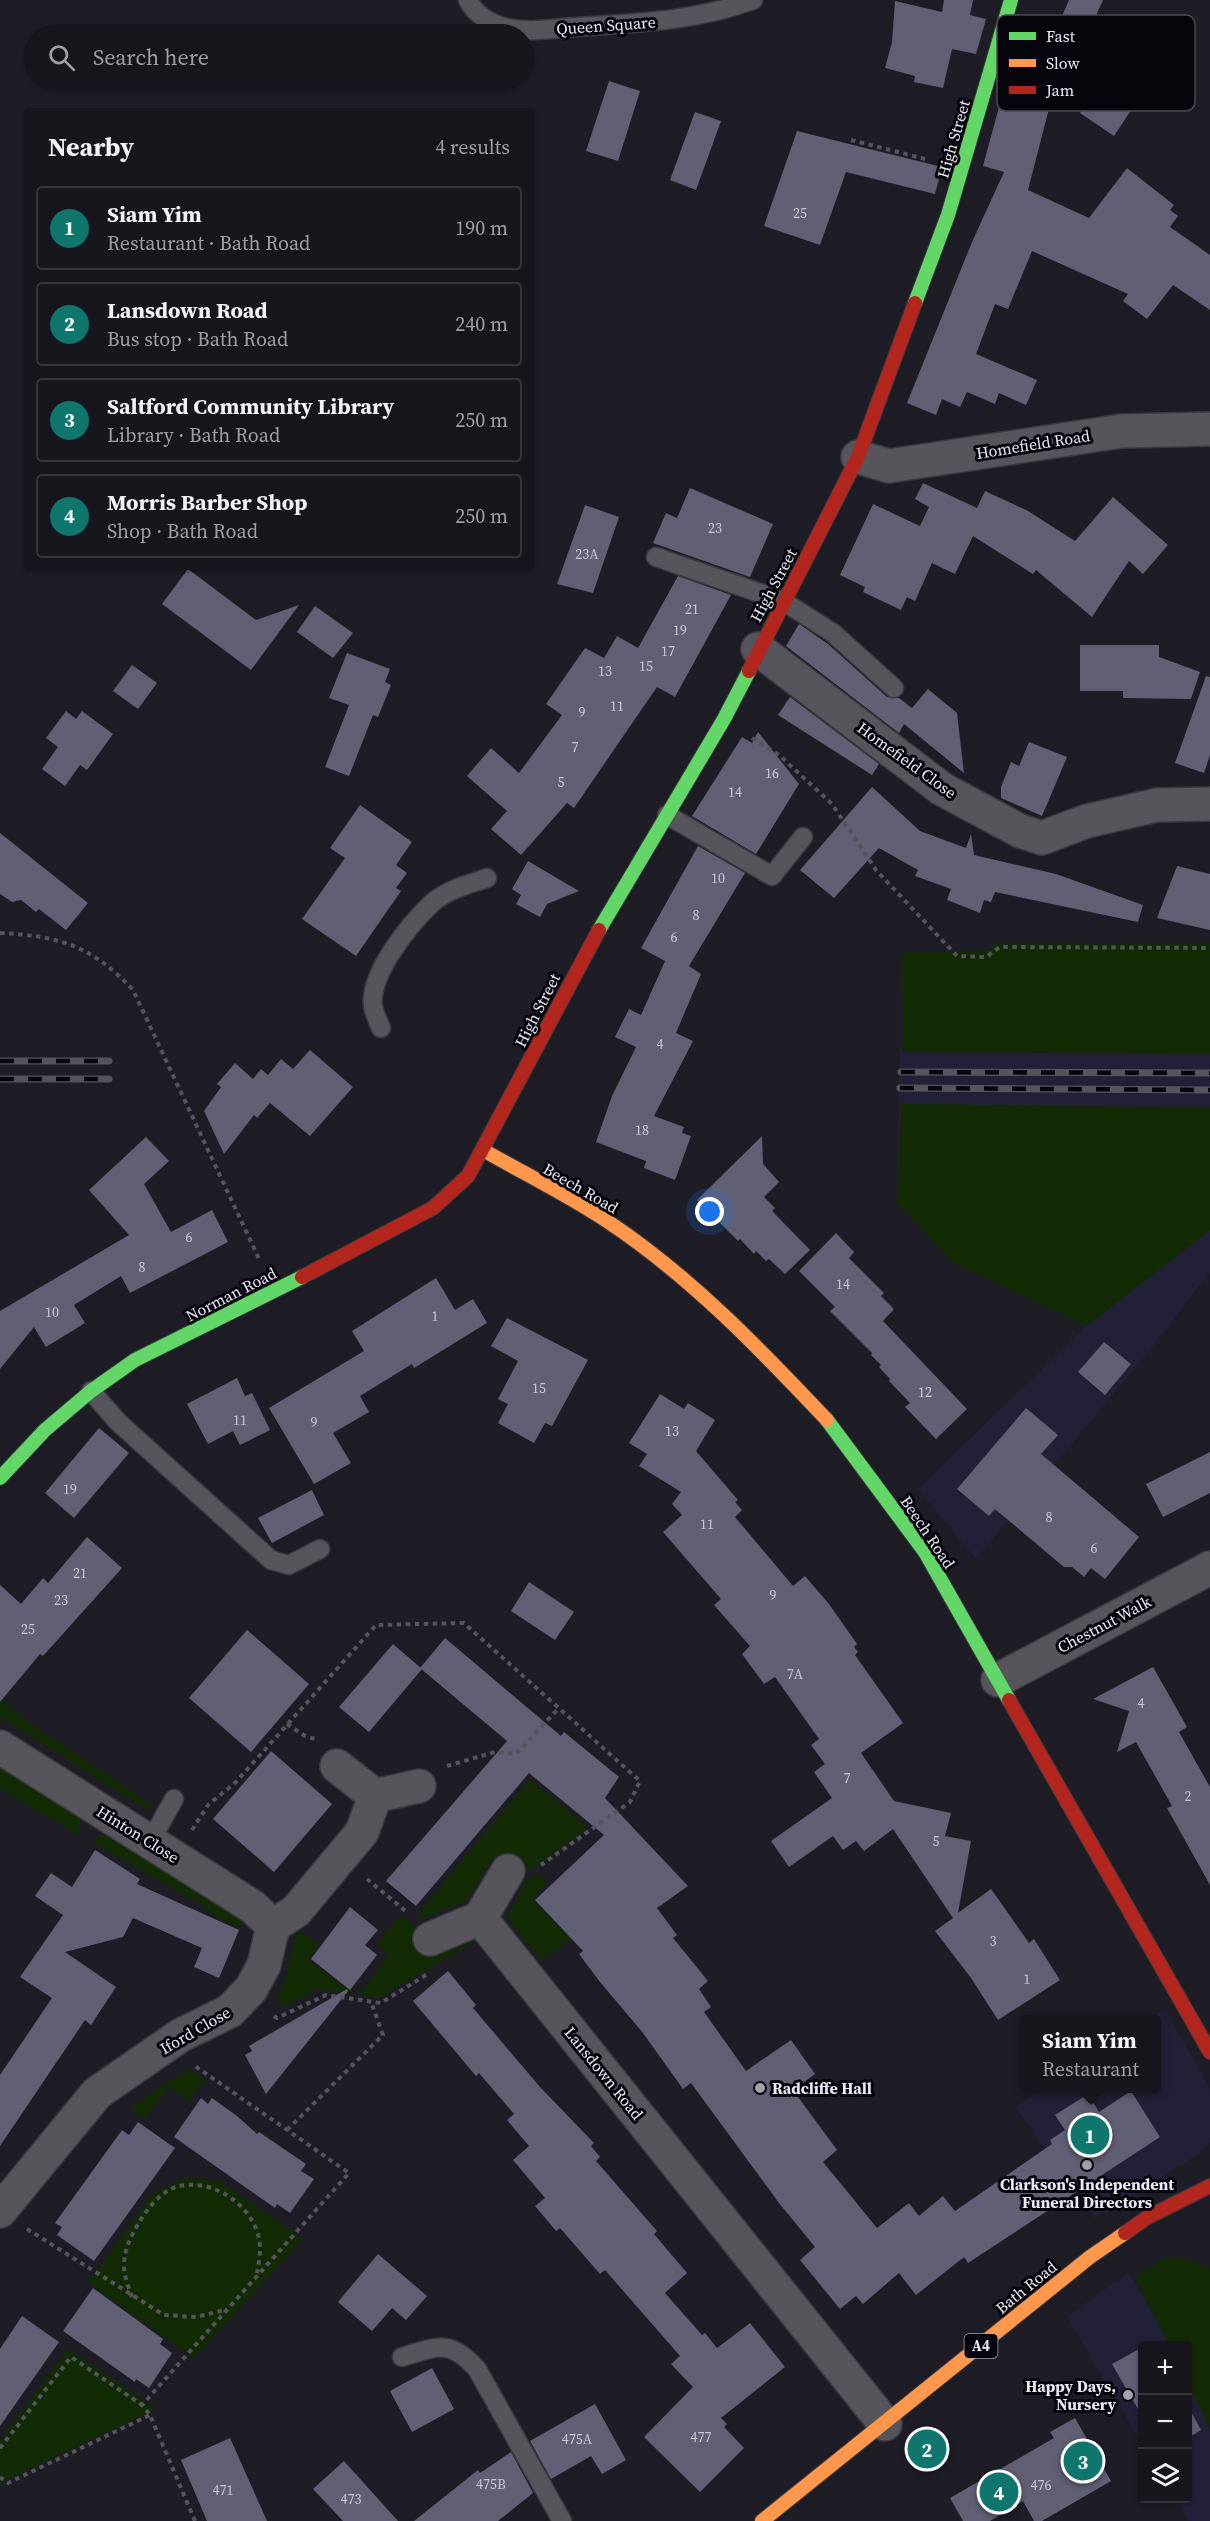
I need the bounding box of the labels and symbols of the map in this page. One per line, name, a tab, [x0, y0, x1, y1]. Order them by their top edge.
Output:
street label: Queen Square	[556, 11, 656, 39]
legend	[997, 15, 1195, 111]
text: Fast	[1046, 25, 1076, 47]
text: Slow	[1046, 52, 1081, 74]
text: Jam	[1045, 79, 1074, 101]
street label: High Street	[931, 97, 975, 181]
house number: 25	[793, 203, 807, 223]
street label: Homefield Road	[974, 424, 1092, 464]
house number: 23	[708, 518, 722, 538]
house number: 23A	[575, 544, 599, 564]
street label: High Street	[744, 544, 802, 626]
house number: 21	[685, 599, 699, 619]
house number: 19	[673, 620, 687, 640]
house number: 17	[661, 641, 675, 661]
house number: 15	[639, 656, 653, 676]
house number: 13	[598, 661, 612, 681]
house number: 11	[610, 696, 624, 716]
house number: 9	[579, 702, 586, 722]
street label: Homefield Close	[853, 717, 961, 803]
house number: 7	[572, 737, 579, 757]
house number: 16	[765, 763, 779, 783]
house number: 5	[558, 772, 565, 792]
house number: 14	[728, 782, 742, 802]
house number: 10	[711, 868, 725, 888]
house number: 8	[693, 905, 700, 925]
house number: 6	[671, 927, 678, 947]
street label: High Street	[509, 969, 565, 1051]
house number: 4	[657, 1034, 664, 1054]
house number: 18	[635, 1120, 649, 1140]
street label: Beech Road	[539, 1158, 623, 1218]
your location	[695, 1197, 724, 1226]
house number: 6	[186, 1227, 193, 1247]
house number: 8	[139, 1257, 146, 1277]
street label: Norman Road	[182, 1262, 280, 1326]
house number: 14	[836, 1274, 850, 1294]
house number: 10	[45, 1302, 59, 1322]
house number: 1	[432, 1306, 439, 1326]
house number: 15	[532, 1378, 546, 1398]
house number: 12	[918, 1382, 932, 1402]
house number: 11	[233, 1410, 247, 1430]
house number: 9	[311, 1412, 318, 1432]
house number: 13	[665, 1421, 679, 1441]
house number: 19	[63, 1479, 77, 1499]
street label: Beech Road	[895, 1491, 961, 1573]
house number: 8	[1046, 1507, 1053, 1527]
house number: 11	[700, 1514, 714, 1534]
house number: 6	[1091, 1538, 1098, 1558]
house number: 21	[73, 1563, 87, 1583]
house number: 9	[770, 1585, 777, 1605]
house number: 23	[54, 1590, 68, 1610]
street label: Chestnut Walk	[1053, 1590, 1155, 1658]
house number: 25	[21, 1619, 35, 1639]
house number: 7A	[787, 1664, 804, 1684]
house number: 4	[1138, 1693, 1145, 1713]
house number: 7	[844, 1768, 851, 1788]
house number: 2	[1185, 1786, 1192, 1806]
street label: Hinton Close	[93, 1800, 183, 1868]
house number: 5	[933, 1831, 940, 1851]
house number: 3	[990, 1931, 997, 1951]
house number: 1	[1024, 1969, 1031, 1989]
street label: Iford Close	[156, 2001, 234, 2059]
street label: Lansdown Road	[560, 2022, 648, 2124]
place label: Radcliffe Hall	[772, 2077, 872, 2099]
marker: Radcliffe Hall	[753, 2081, 767, 2095]
pin: 1	[1070, 2112, 1110, 2158]
marker: Clarkson's Independent Funeral Directors	[1080, 2158, 1094, 2172]
place label: Clarkson's Independent Funeral Directors	[1000, 2173, 1174, 2213]
street label: Bath Road	[991, 2255, 1061, 2319]
road number: A4	[964, 2334, 998, 2358]
place label: Happy Days, Nursery	[1025, 2375, 1116, 2415]
marker: Happy Days, Nursery	[1121, 2388, 1135, 2402]
pin: 2	[908, 2426, 946, 2472]
house number: 477	[691, 2427, 712, 2447]
house number: 475A	[562, 2429, 593, 2449]
pin: 3	[1064, 2438, 1102, 2484]
pin: 4	[980, 2470, 1018, 2514]
house number: 475B	[476, 2474, 506, 2494]
house number: 476	[1031, 2475, 1052, 2495]
house number: 471	[213, 2480, 234, 2500]
house number: 473	[341, 2489, 362, 2509]

